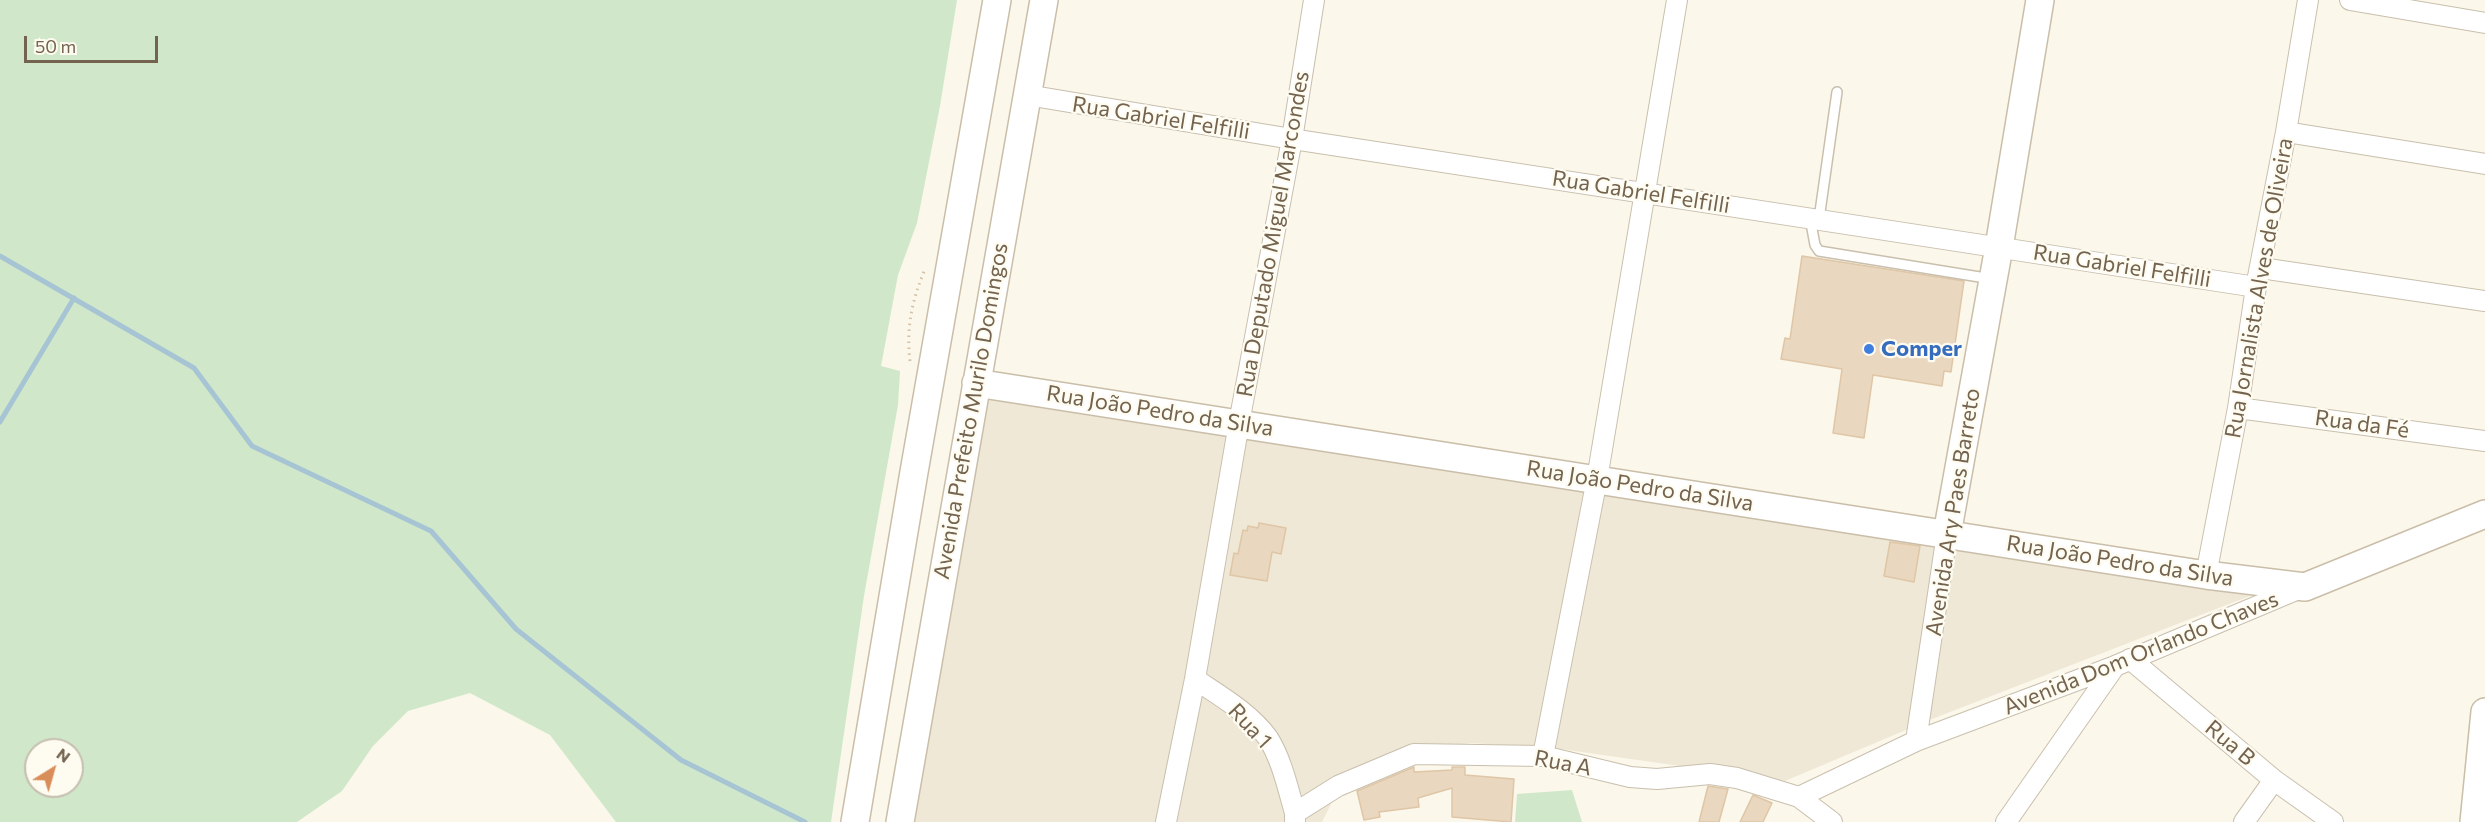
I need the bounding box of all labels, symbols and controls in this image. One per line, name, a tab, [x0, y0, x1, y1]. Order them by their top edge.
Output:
scale bar	[27, 24, 160, 62]
text: 50 m	[35, 35, 76, 57]
street label: Rua Deputado Miguel Marcondes	[1231, 69, 1315, 399]
street label: Rua Gabriel Felfilli	[1070, 91, 1252, 145]
street label: Rua Jornalista Alves de Oliveira	[2220, 136, 2298, 440]
street label: Rua Gabriel Felfilli	[1550, 165, 1732, 219]
street label: Rua Gabriel Felfilli	[2031, 239, 2213, 293]
street label: Avenida Prefeito Murilo Domingos	[928, 241, 1014, 581]
place label: Comper	[1881, 336, 1962, 362]
marker: Comper	[1862, 342, 1876, 356]
street label: Rua João Pedro da Silva	[1045, 380, 1275, 442]
street label: Avenida Ary Paes Barreto	[1920, 386, 1986, 638]
street label: Rua da Fé	[2313, 404, 2411, 444]
street label: Rua João Pedro da Silva	[1525, 455, 1755, 517]
street label: Rua João Pedro da Silva	[2005, 530, 2235, 592]
street label: Avenida Dom Orlando Chaves	[2000, 586, 2282, 720]
street label: Rua 1	[1223, 698, 1277, 754]
street label: Rua B	[2200, 715, 2260, 771]
north arrow	[24, 738, 84, 798]
text: N	[53, 744, 74, 766]
street label: Rua A	[1532, 745, 1594, 781]

